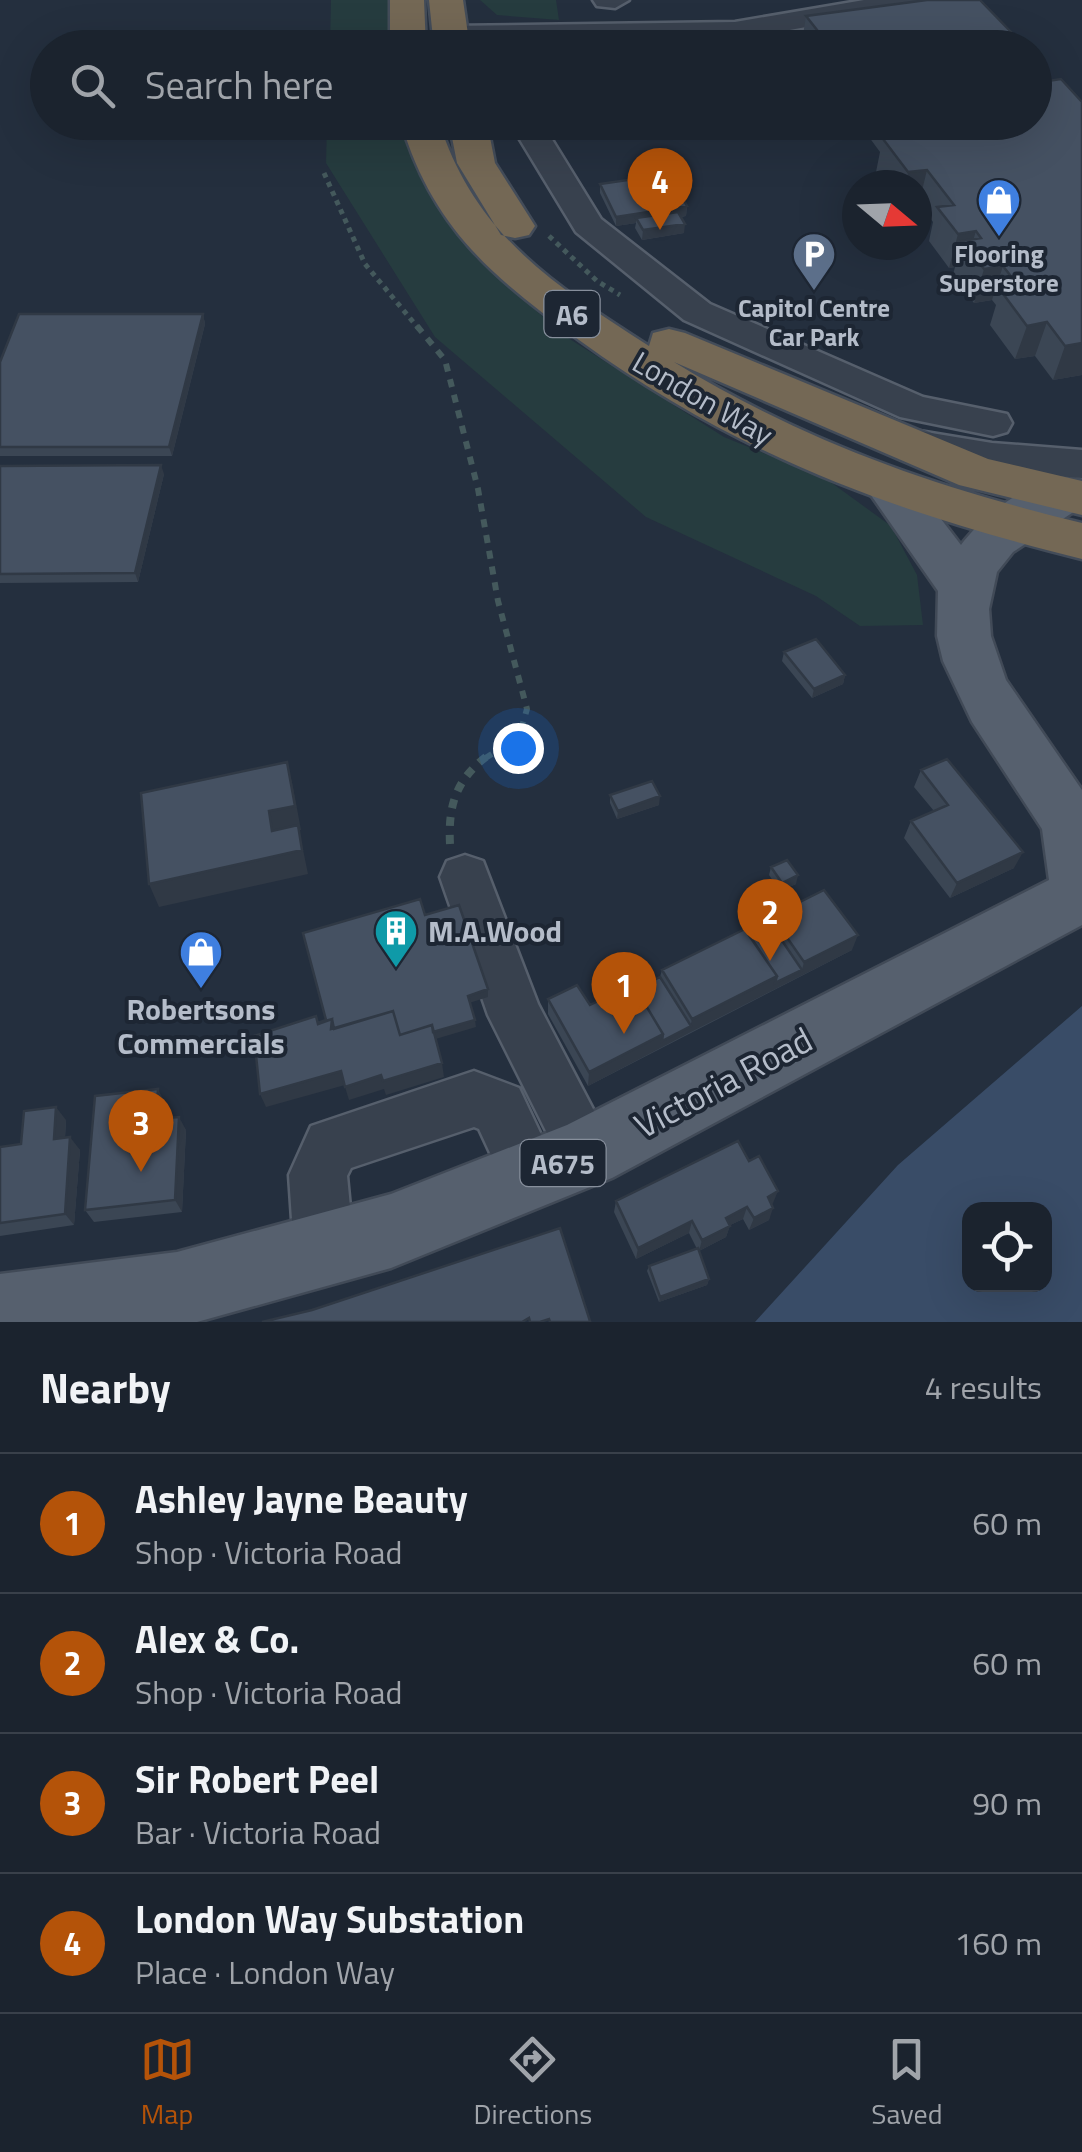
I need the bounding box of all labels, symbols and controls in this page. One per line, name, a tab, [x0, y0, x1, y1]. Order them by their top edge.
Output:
search box	[30, 30, 1052, 140]
text: Search here	[145, 56, 333, 114]
icon: search	[65, 58, 120, 113]
pin: 4	[628, 148, 692, 230]
north arrow	[842, 170, 932, 260]
shop icon: Flooring Superstore	[976, 177, 1022, 238]
parking icon: Capitol Centre Car Park	[791, 231, 837, 292]
place label: Flooring Superstore	[939, 235, 1059, 302]
place label: Capitol Centre Car Park	[738, 289, 890, 356]
road number: A6	[544, 291, 600, 337]
street label: London Way	[624, 339, 782, 457]
your location	[493, 723, 544, 774]
pin: 2	[738, 878, 802, 961]
building icon: M.A.Wood	[373, 908, 419, 969]
place label: M.A.Wood	[428, 908, 562, 954]
shop icon: Robertsons Commercials	[178, 929, 224, 990]
pin: 1	[592, 952, 656, 1034]
place label: Robertsons Commercials	[117, 986, 285, 1066]
street label: Victoria Road	[624, 1012, 822, 1152]
pin: 3	[108, 1090, 174, 1172]
road number: A675	[520, 1140, 606, 1186]
map controls	[962, 1202, 1052, 1292]
button: locate	[962, 1202, 1052, 1292]
text: Nearby	[40, 1355, 171, 1419]
text: 4 results	[925, 1363, 1042, 1411]
text: Ashley Jayne Beauty	[135, 1470, 468, 1528]
text: 1	[64, 1499, 81, 1547]
text: 60 m	[972, 1499, 1042, 1547]
text: Shop · Victoria Road	[135, 1528, 402, 1576]
text: Alex & Co.	[135, 1610, 299, 1668]
text: 2	[64, 1639, 81, 1687]
text: 60 m	[972, 1639, 1042, 1687]
text: Shop · Victoria Road	[135, 1668, 402, 1716]
text: Sir Robert Peel	[135, 1750, 379, 1808]
text: 3	[64, 1779, 81, 1827]
text: 90 m	[972, 1779, 1042, 1827]
text: Bar · Victoria Road	[135, 1808, 381, 1856]
text: London Way Substation	[135, 1890, 524, 1948]
text: 4	[64, 1919, 81, 1967]
text: 160 m	[954, 1919, 1042, 1967]
text: Place · London Way	[135, 1948, 395, 1996]
tab: Map	[140, 2032, 195, 2135]
tab: Directions	[474, 2032, 592, 2135]
tab: Saved	[871, 2032, 942, 2135]

